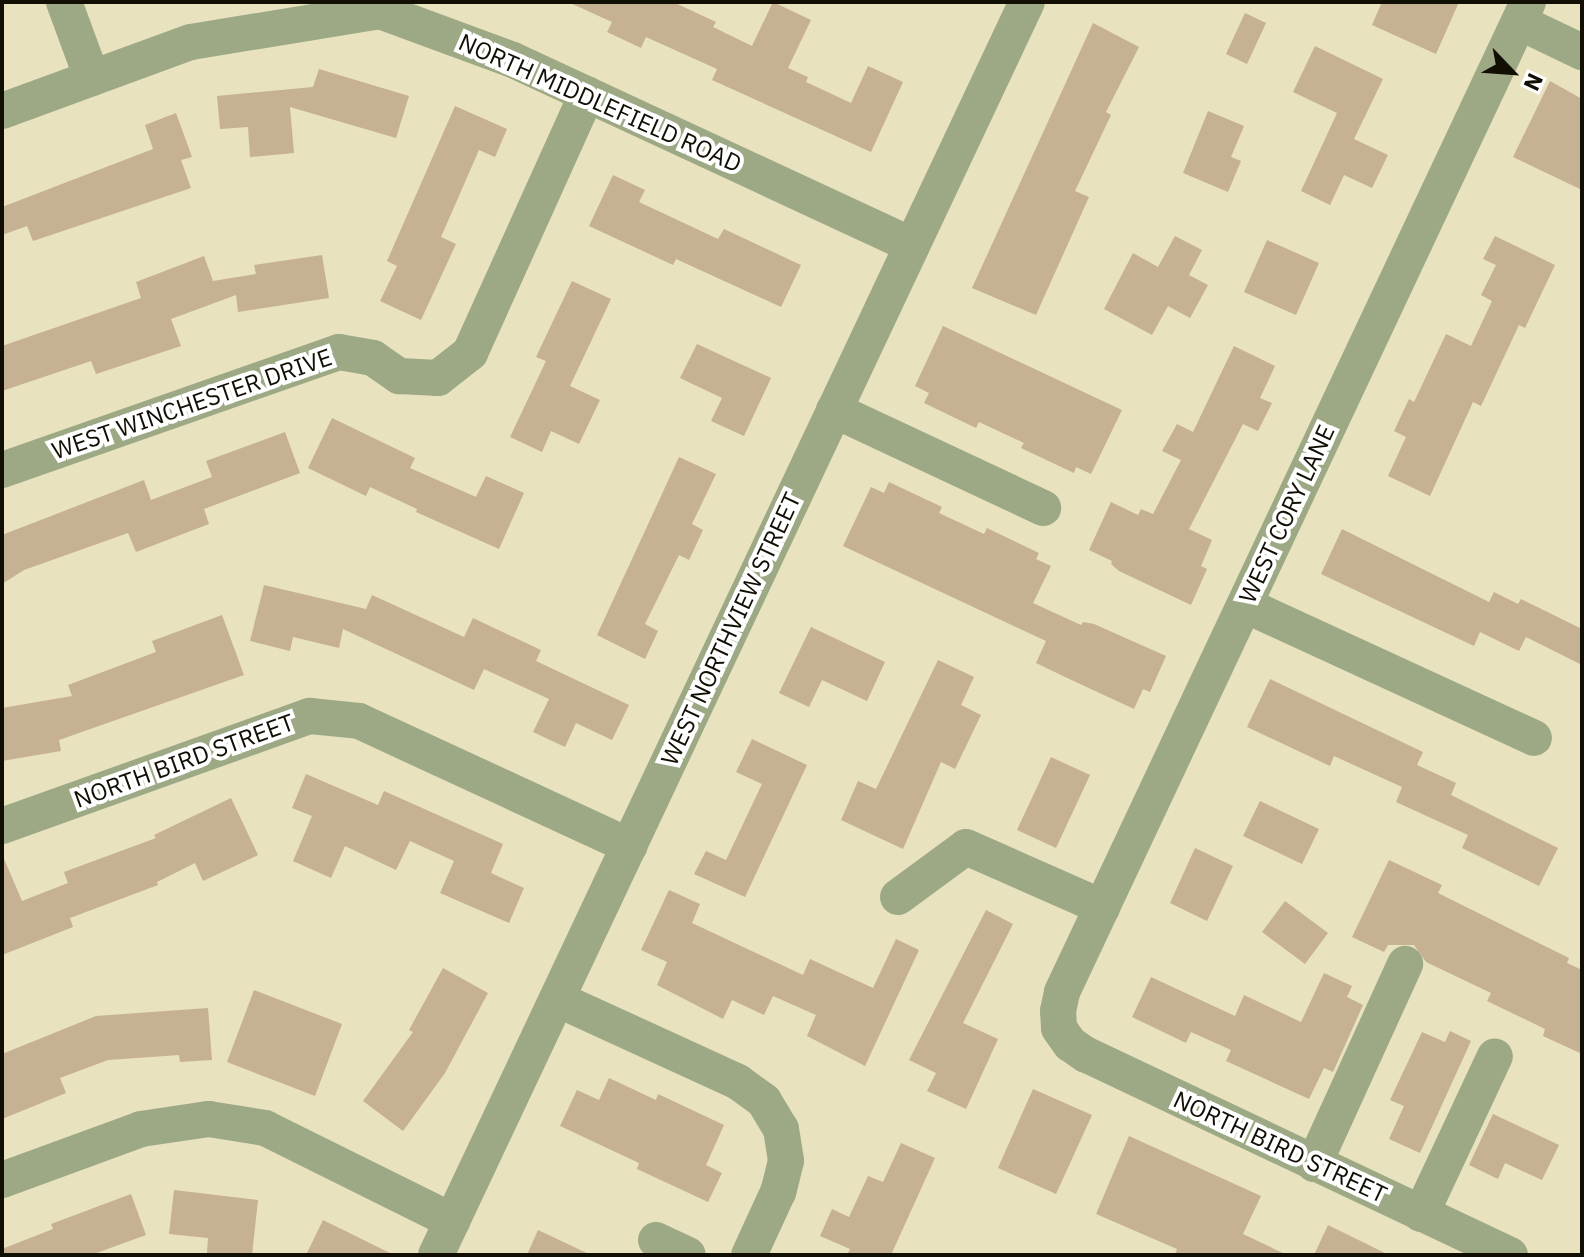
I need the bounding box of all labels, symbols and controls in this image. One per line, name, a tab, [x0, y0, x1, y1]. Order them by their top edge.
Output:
street label: NORTH MIDDLEFIELD ROAD	[454, 28, 746, 178]
north arrow	[1472, 32, 1552, 112]
text: N	[1518, 69, 1551, 96]
street label: WEST WINCHESTER DRIVE	[48, 342, 336, 466]
street label: WEST CORY LANE	[1233, 420, 1341, 608]
street label: WEST NORTHVIEW STREET	[655, 488, 807, 770]
street label: NORTH BIRD STREET	[70, 708, 298, 814]
street label: NORTH BIRD STREET	[1169, 1085, 1391, 1209]

